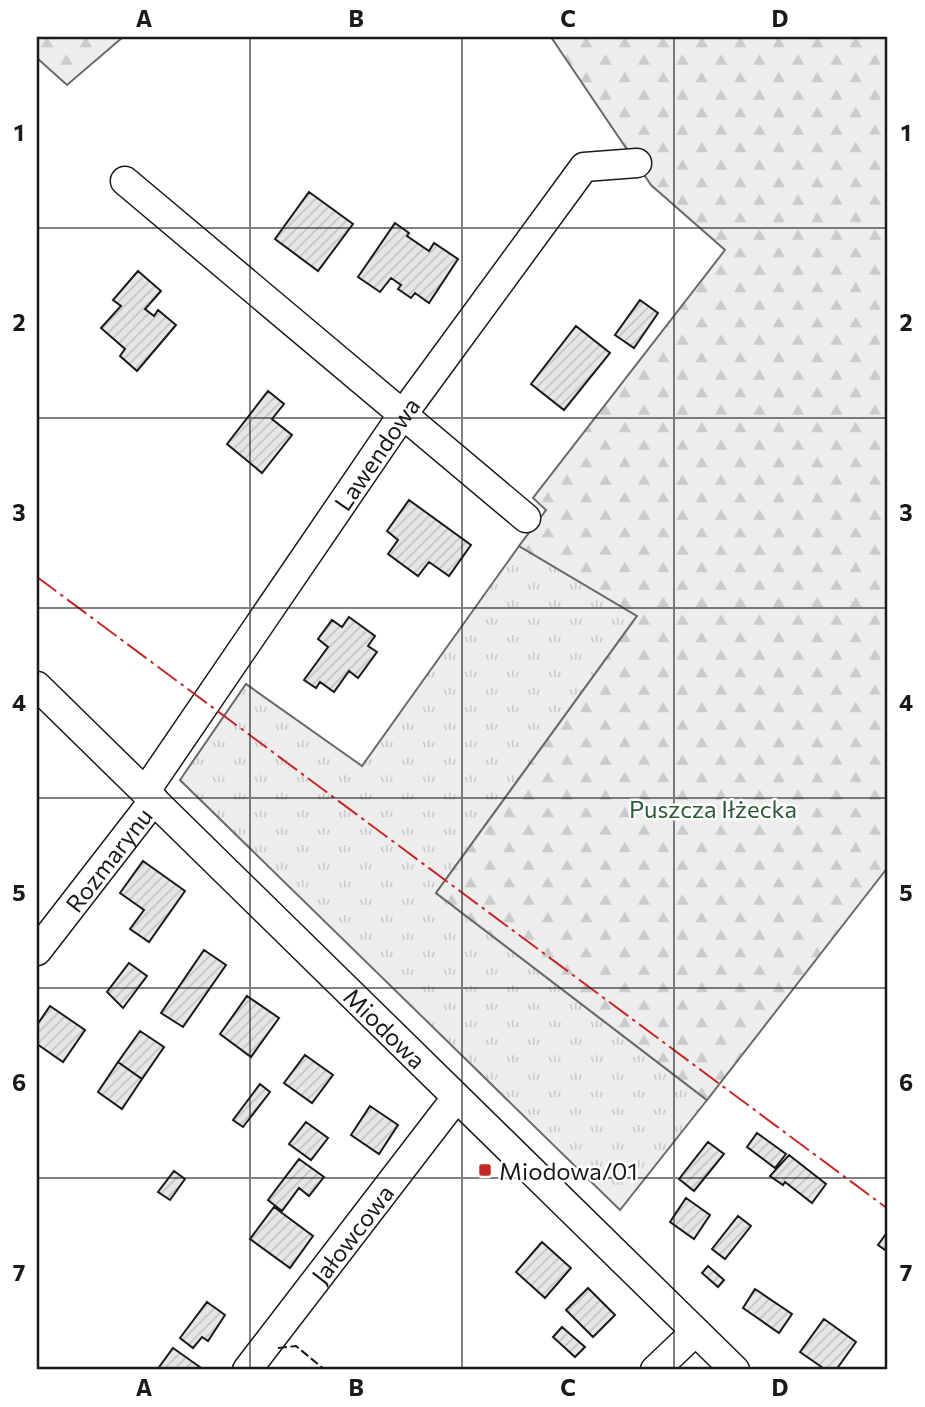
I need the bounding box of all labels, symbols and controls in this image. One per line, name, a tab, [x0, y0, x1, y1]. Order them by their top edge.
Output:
text: A	[136, 4, 153, 32]
text: B	[348, 4, 364, 32]
text: C	[560, 4, 576, 32]
text: D	[772, 4, 789, 32]
text: 1	[14, 118, 24, 146]
text: 1	[901, 118, 911, 146]
text: 2	[12, 308, 26, 336]
text: 2	[899, 308, 913, 336]
street label: Lawendowa	[327, 391, 425, 515]
text: 3	[12, 498, 26, 526]
text: 3	[899, 498, 913, 526]
text: 4	[12, 688, 26, 716]
text: 4	[899, 688, 913, 716]
park label: Puszcza Iłżecka	[629, 794, 797, 823]
street label: Rozmarynu	[59, 801, 158, 917]
text: 5	[12, 878, 26, 906]
text: 5	[899, 878, 913, 906]
street label: Miodowa	[339, 981, 432, 1074]
text: 6	[12, 1068, 26, 1096]
text: 6	[899, 1068, 913, 1096]
place label: Miodowa/01	[499, 1156, 638, 1185]
marker: Miodowa/01	[477, 1162, 493, 1178]
street label: Jałowcowa	[305, 1178, 399, 1289]
text: 7	[13, 1258, 25, 1286]
text: 7	[900, 1258, 912, 1286]
text: A	[136, 1373, 153, 1401]
text: B	[348, 1373, 364, 1401]
text: C	[560, 1373, 576, 1401]
text: D	[772, 1373, 789, 1401]

